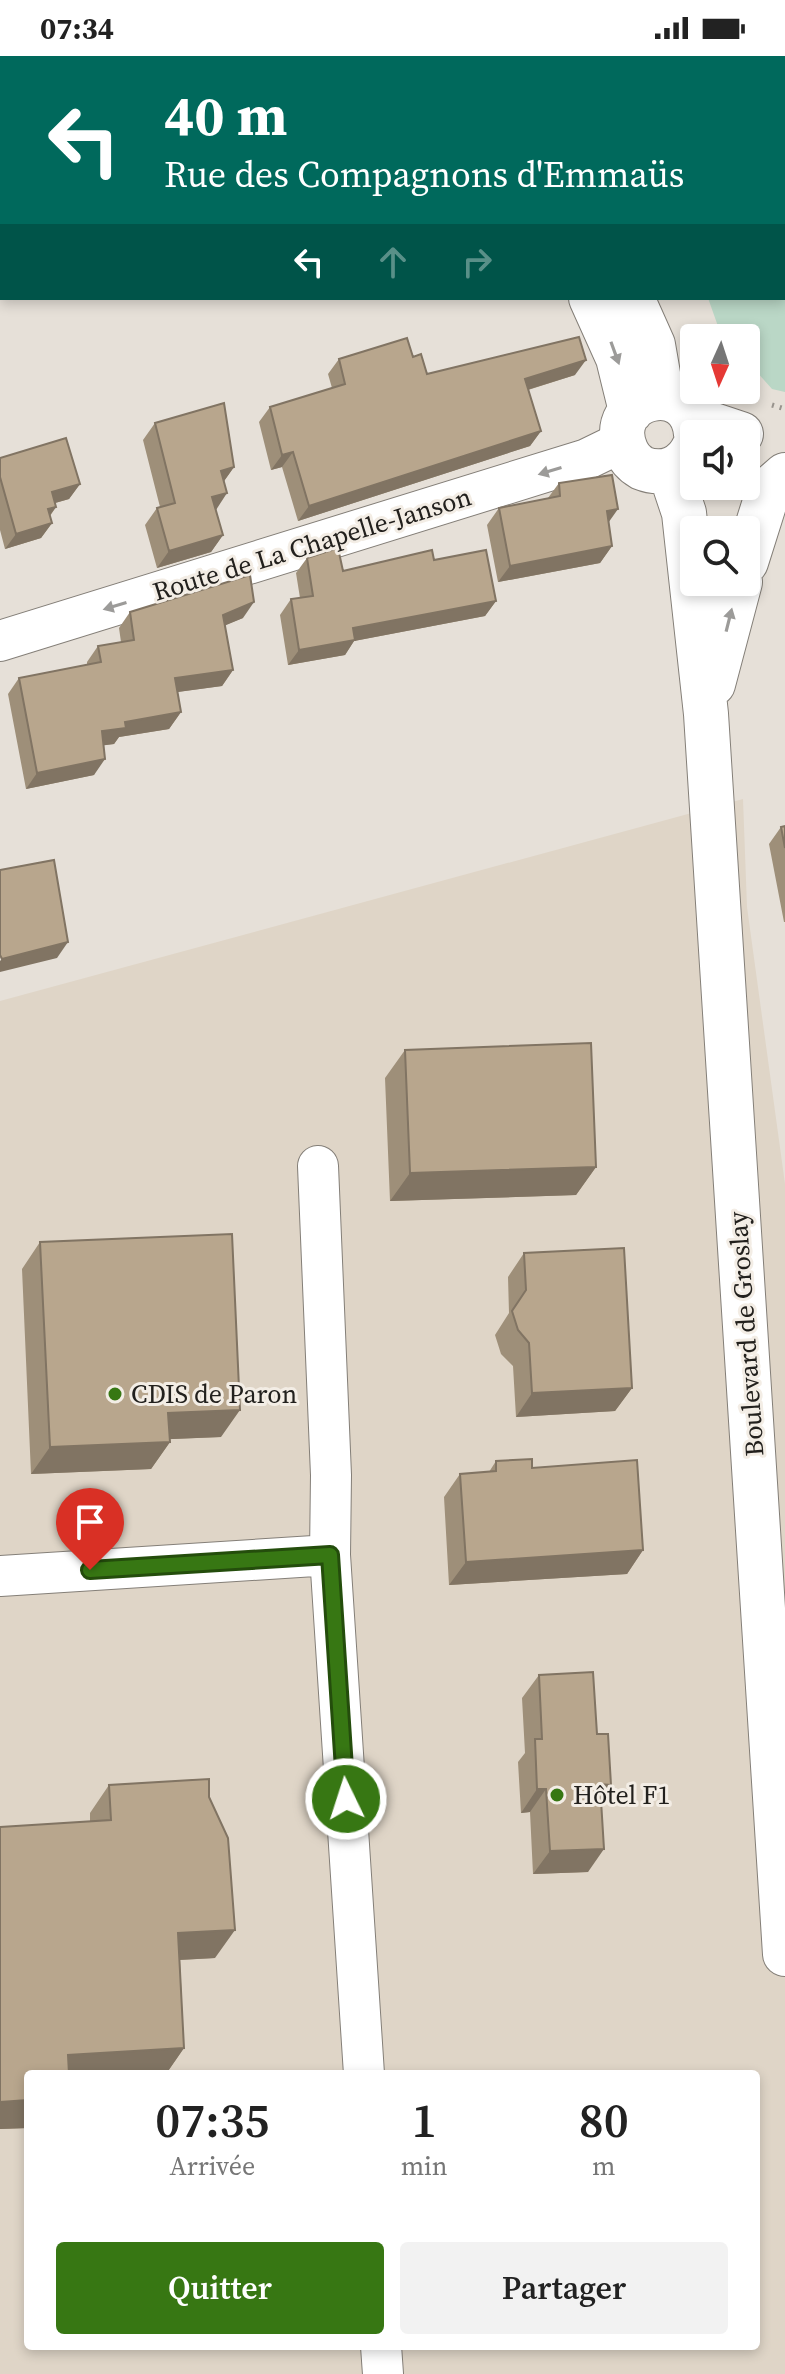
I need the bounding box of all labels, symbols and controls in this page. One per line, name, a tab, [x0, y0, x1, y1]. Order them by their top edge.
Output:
text: 07:34	[40, 8, 114, 49]
text: 40 m	[164, 77, 287, 154]
icon: left	[32, 88, 136, 192]
text: Rue des Compagnons d'Emmaüs	[164, 150, 684, 199]
icon: left	[287, 240, 331, 284]
icon: ahead	[371, 240, 415, 284]
icon: right	[455, 240, 499, 284]
north arrow	[680, 324, 760, 404]
map controls	[680, 324, 760, 596]
one-way arrow	[609, 341, 622, 365]
button: sound	[680, 420, 760, 500]
one-way arrow	[538, 465, 562, 477]
street label: Route de La Chapelle-Janson	[148, 478, 476, 610]
button: search	[680, 516, 760, 596]
one-way arrow	[102, 600, 126, 613]
one-way arrow	[723, 608, 735, 633]
street label: Boulevard de Groslay	[719, 1210, 773, 1458]
place label: CDIS de Paron	[131, 1376, 297, 1412]
marker: CDIS de Paron	[106, 1385, 124, 1403]
pin	[56, 1488, 124, 1570]
icon: arrive	[68, 1500, 112, 1544]
position arrow	[304, 1757, 388, 1841]
place label: Hôtel F1	[573, 1777, 670, 1813]
marker: Hôtel F1	[548, 1786, 566, 1804]
text: 07:35	[155, 2087, 269, 2153]
text: 1	[412, 2087, 437, 2153]
text: 80	[579, 2087, 629, 2153]
text: Arrivée	[169, 2148, 255, 2184]
text: min	[401, 2148, 448, 2184]
text: m	[592, 2148, 616, 2184]
button: Quitter	[56, 2242, 384, 2334]
button: Partager	[400, 2242, 728, 2334]

